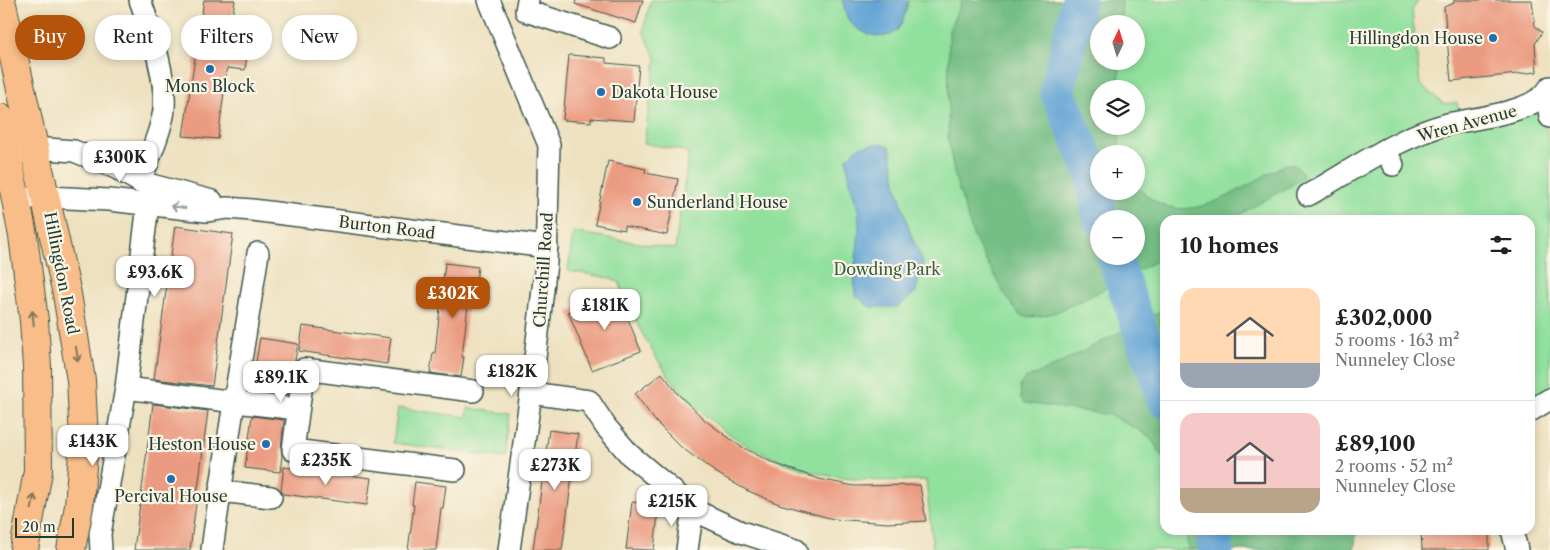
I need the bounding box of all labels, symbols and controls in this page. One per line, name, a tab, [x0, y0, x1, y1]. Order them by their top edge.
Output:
chip: Buy	[15, 15, 85, 60]
chip: Rent	[95, 15, 171, 60]
chip: Filters	[181, 15, 272, 60]
chip: New	[282, 15, 357, 60]
north arrow	[1090, 15, 1145, 70]
map controls	[1090, 15, 1145, 265]
place label: Hillingdon House	[1349, 28, 1483, 48]
marker: Hillingdon House	[1487, 32, 1499, 44]
marker: Mons Block	[204, 63, 216, 75]
place label: Mons Block	[165, 76, 256, 96]
button: layers	[1090, 80, 1145, 135]
place label: Dakota House	[611, 82, 718, 102]
marker: Dakota House	[595, 86, 607, 98]
street label: Wren Avenue	[1414, 100, 1519, 146]
pin: £300K	[85, 140, 155, 183]
button: +	[1090, 145, 1145, 200]
text: £300K	[94, 147, 146, 167]
place label: Sunderland House	[647, 192, 788, 212]
marker: Sunderland House	[631, 196, 643, 208]
one-way arrow	[171, 202, 187, 212]
street label: Hillingdon Road	[40, 210, 84, 336]
button: −	[1090, 210, 1145, 265]
street label: Burton Road	[338, 211, 437, 243]
street label: Churchill Road	[529, 212, 557, 328]
icon: filters	[1487, 231, 1515, 259]
text: 10 homes	[1180, 233, 1279, 258]
pin: £93.6K	[114, 256, 196, 298]
park label: Dowding Park	[833, 259, 941, 279]
text: £93.6K	[127, 262, 183, 282]
pin: £302K	[418, 276, 488, 319]
text: £302K	[427, 283, 479, 303]
pin: £181K	[570, 288, 640, 331]
text: £181K	[581, 295, 629, 315]
text: £302,000	[1335, 305, 1432, 330]
icon: home	[1220, 308, 1280, 368]
one-way arrow	[29, 310, 38, 326]
text: 5 rooms · 163 m²	[1335, 330, 1460, 350]
one-way arrow	[72, 346, 82, 362]
text: Nunneley Close	[1335, 350, 1456, 370]
pin: £182K	[477, 354, 547, 397]
pin: £89.1K	[240, 360, 322, 403]
text: £182K	[487, 361, 537, 381]
text: £89.1K	[254, 367, 308, 387]
pin: £143K	[58, 424, 128, 467]
text: £143K	[68, 431, 118, 451]
text: £89,100	[1335, 431, 1416, 456]
icon: home	[1220, 433, 1280, 493]
place label: Heston House	[148, 434, 256, 454]
marker: Heston House	[260, 438, 272, 450]
pin: £235K	[291, 444, 361, 486]
pin: £273K	[520, 448, 590, 491]
text: £235K	[301, 450, 351, 470]
text: £273K	[530, 455, 580, 475]
text: 2 rooms · 52 m²	[1335, 456, 1453, 476]
marker: Percival House	[165, 473, 177, 485]
text: Nunneley Close	[1335, 476, 1456, 496]
pin: £215K	[637, 484, 707, 527]
place label: Percival House	[114, 486, 228, 506]
text: £215K	[647, 491, 697, 511]
one-way arrow	[28, 494, 38, 510]
scale bar	[15, 515, 74, 538]
text: 20 m	[22, 518, 56, 536]

